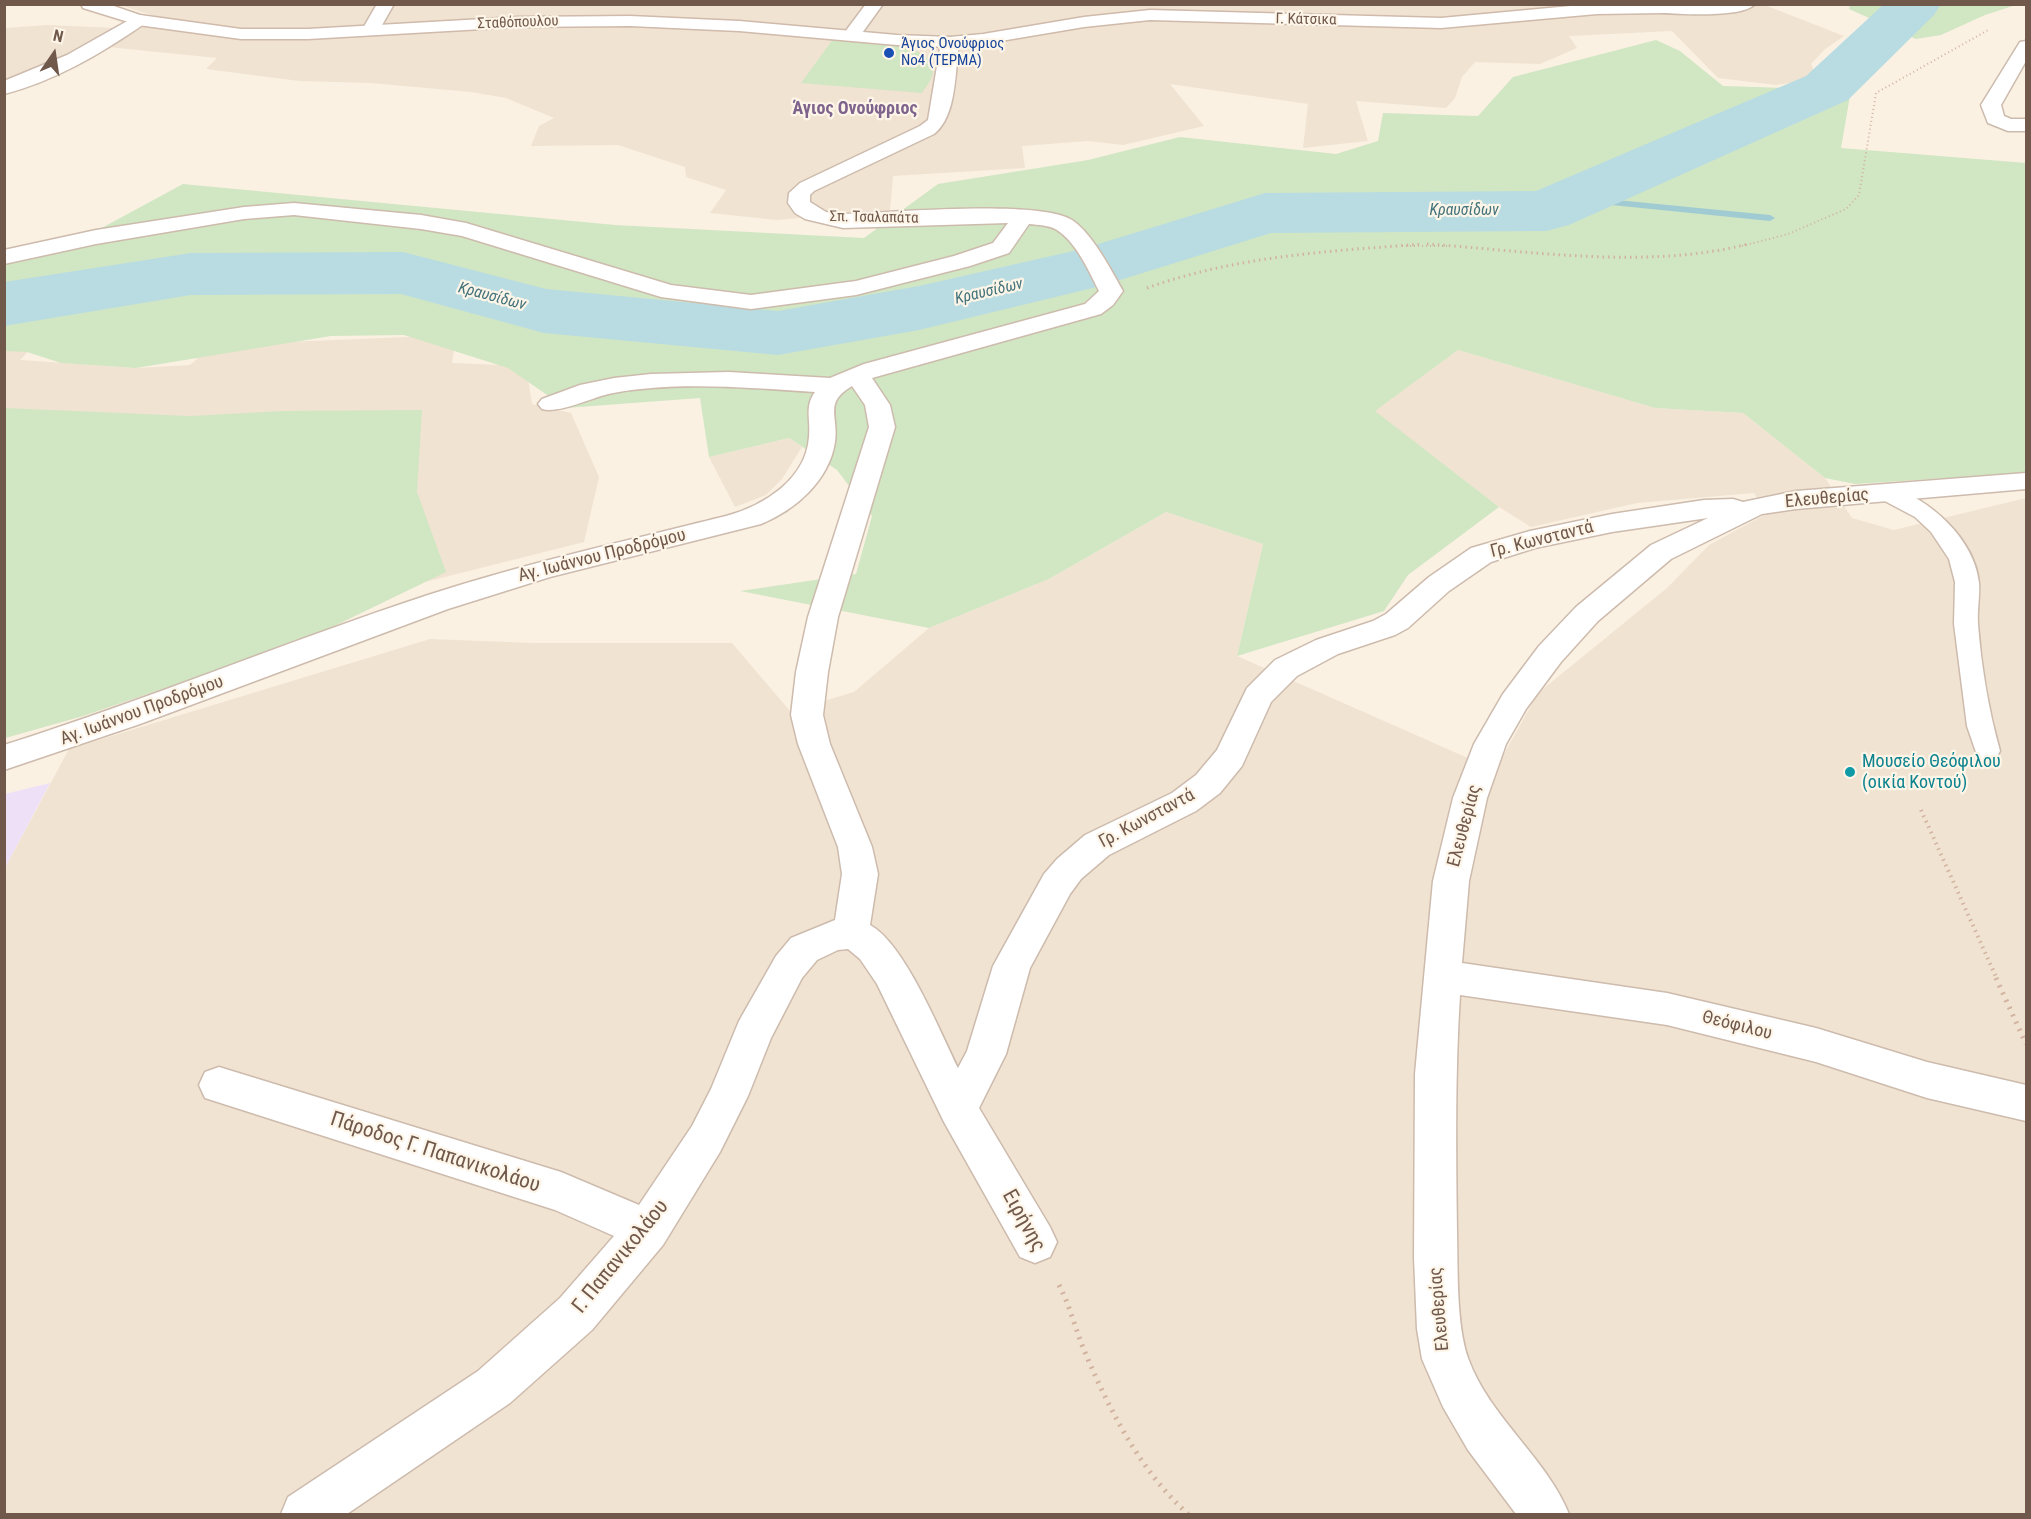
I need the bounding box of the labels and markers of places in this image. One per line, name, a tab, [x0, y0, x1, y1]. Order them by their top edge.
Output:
place label: Άγιος Ονούφριος Νο4 (ΤΕΡΜΑ)	[901, 35, 1004, 70]
marker: Άγιος Ονούφριος Νο4 (ΤΕΡΜΑ)	[882, 46, 896, 60]
place label: Μουσείο Θεόφιλου (οικία Κοντού)	[1862, 751, 2001, 794]
marker: Μουσείο Θεόφιλου (οικία Κοντού)	[1843, 765, 1857, 779]

